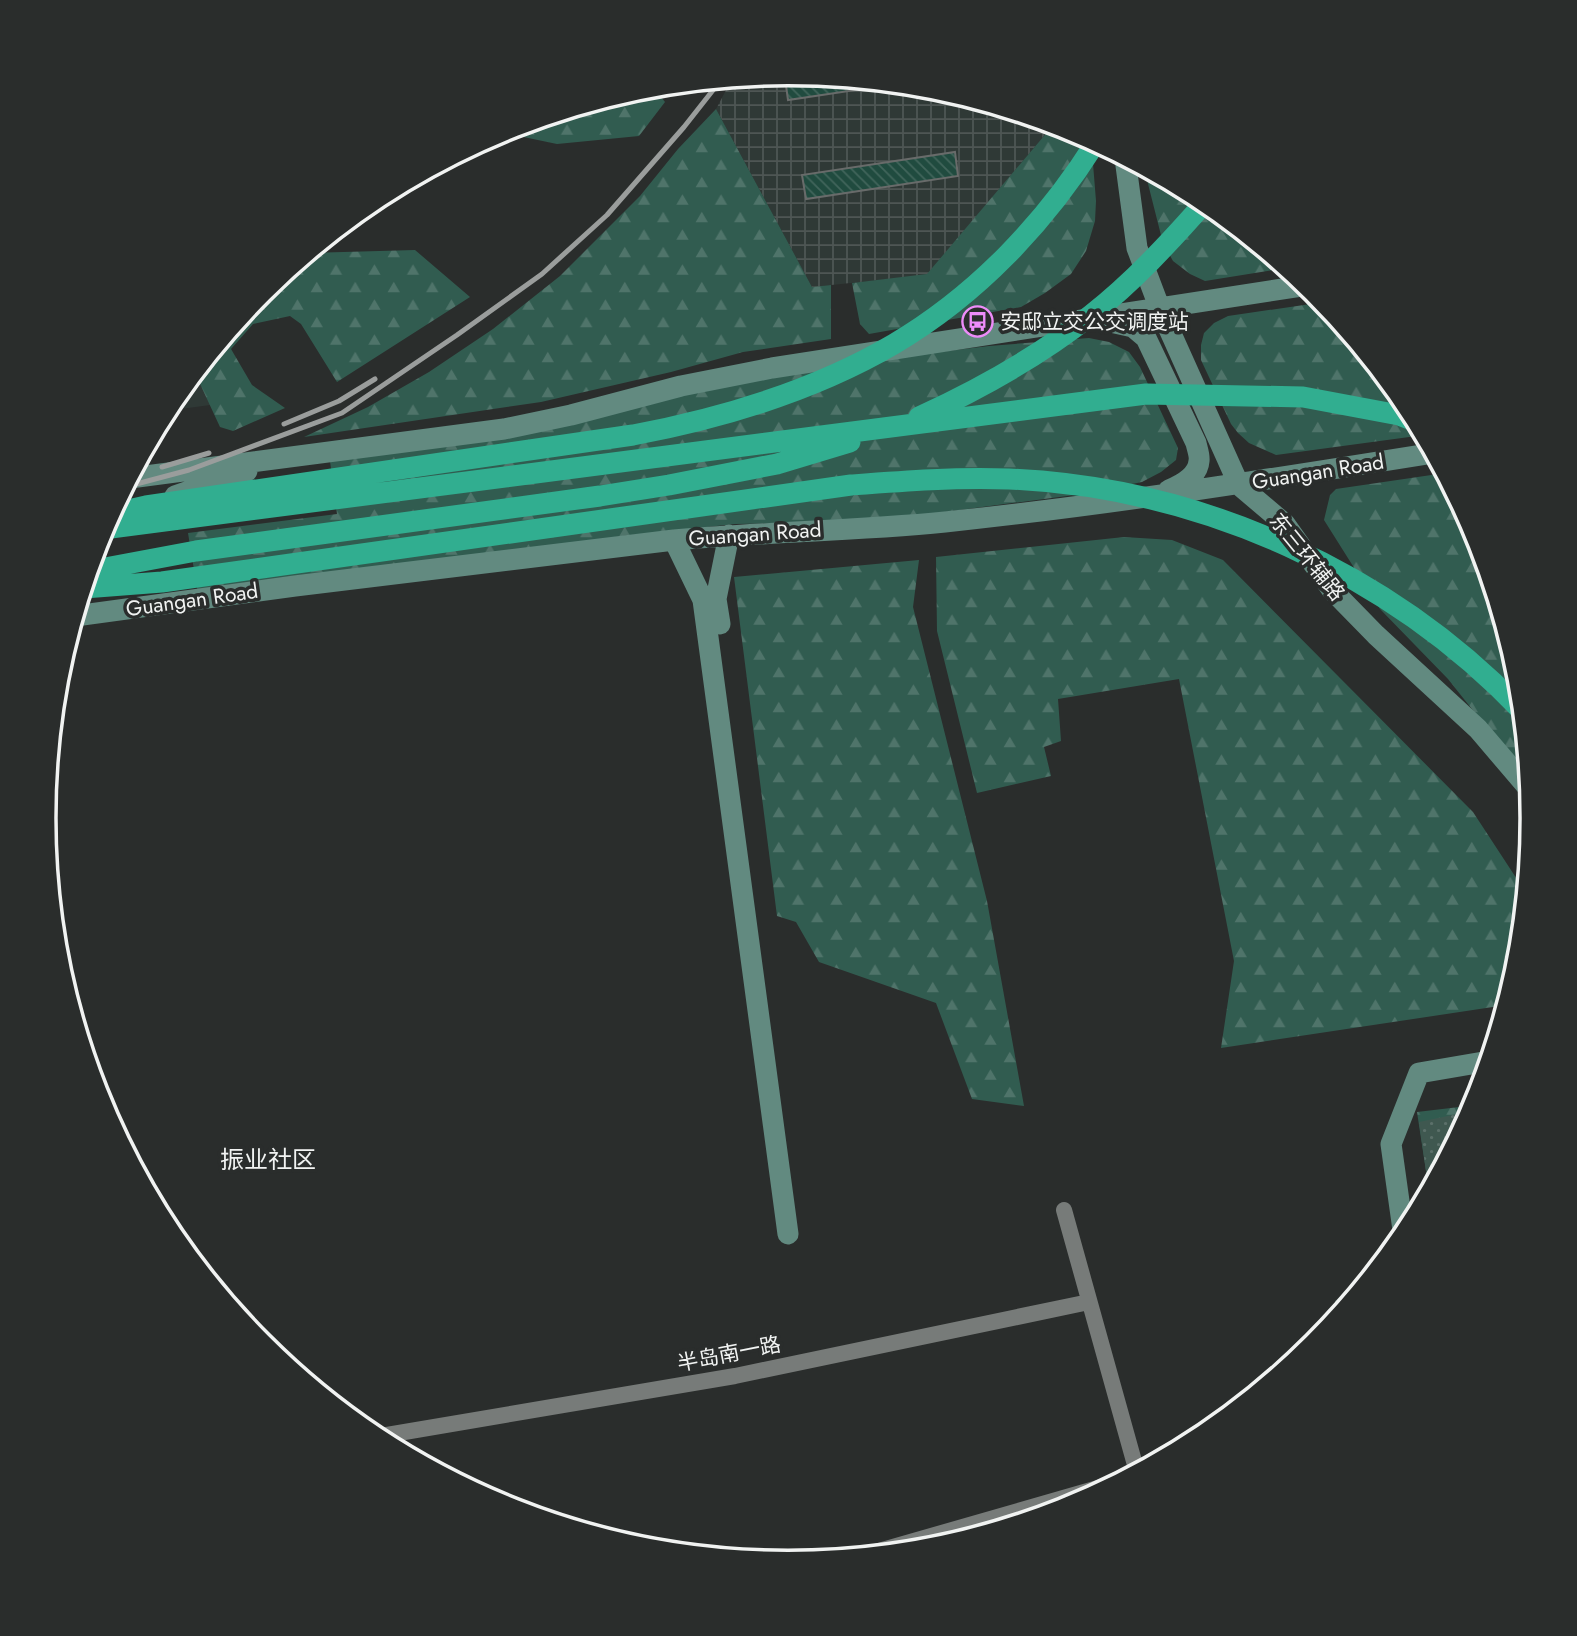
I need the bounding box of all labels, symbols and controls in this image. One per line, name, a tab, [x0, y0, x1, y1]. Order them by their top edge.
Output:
bus stop icon: 安邸立交公交调度站	[960, 305, 994, 339]
place label: 安邸立交公交调度站	[1000, 307, 1189, 337]
street label: Guangan Road	[1250, 447, 1386, 497]
street label: 东三环辅路	[1262, 507, 1352, 607]
street label: Guangan Road	[688, 514, 822, 554]
street label: Guangan Road	[124, 576, 260, 624]
district label: 振业社区	[220, 1142, 316, 1177]
street label: 半岛南一路	[675, 1329, 783, 1379]

